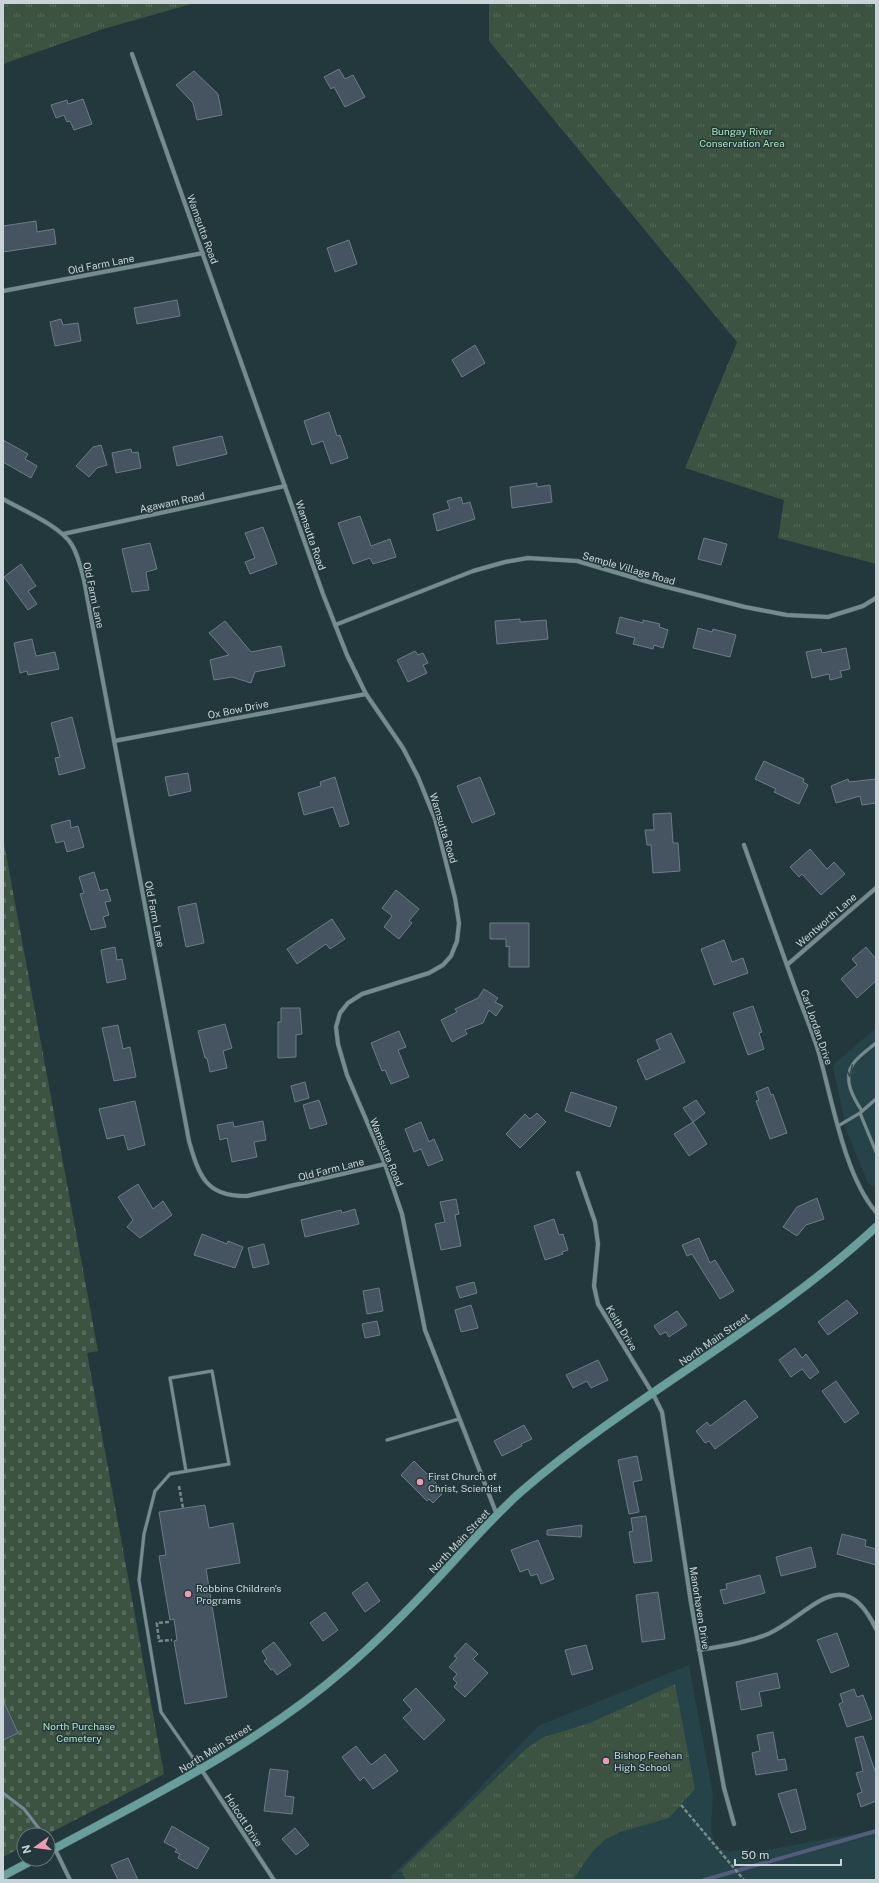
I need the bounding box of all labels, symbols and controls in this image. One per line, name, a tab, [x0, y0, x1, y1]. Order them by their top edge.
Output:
park label: Bungay River Conservation Area	[699, 125, 785, 149]
street label: Wamsutta Road	[185, 193, 221, 265]
street label: Old Farm Lane	[67, 252, 136, 276]
street label: Agawam Road	[138, 489, 206, 515]
street label: Wamsutta Road	[293, 499, 329, 571]
street label: Semple Village Road	[581, 549, 677, 587]
street label: Old Farm Lane	[81, 561, 107, 630]
street label: Ox Bow Drive	[207, 697, 270, 721]
street label: Wamsutta Road	[428, 791, 460, 865]
street label: Old Farm Lane	[143, 880, 167, 949]
street label: Wentworth Lane	[793, 890, 859, 949]
street label: Carl Jordan Drive	[799, 988, 836, 1066]
one-way arrow	[847, 1064, 855, 1077]
street label: Wamsutta Road	[368, 1116, 406, 1188]
street label: Old Farm Lane	[297, 1155, 365, 1183]
street label: Keith Drive	[604, 1303, 640, 1353]
street label: North Main Street	[676, 1310, 752, 1368]
place label: First Church of Christ, Scientist	[428, 1470, 502, 1494]
marker: First Church of Christ, Scientist	[415, 1477, 425, 1487]
street label: North Main Street	[426, 1506, 492, 1576]
street label: Manorhaven Drive	[688, 1566, 713, 1651]
place label: Robbins Children's Programs	[196, 1582, 281, 1606]
marker: Robbins Children's Programs	[183, 1589, 193, 1599]
park label: North Purchase Cemetery	[43, 1720, 115, 1744]
street label: North Main Street	[177, 1721, 254, 1775]
place label: Bishop Feehan High School	[614, 1749, 682, 1773]
marker: Bishop Feehan High School	[601, 1756, 611, 1766]
street label: Holcott Drive	[222, 1791, 266, 1849]
north arrow	[16, 1827, 56, 1867]
scale bar	[735, 1841, 841, 1867]
text: N	[19, 1844, 33, 1855]
text: 50 m	[741, 1848, 769, 1862]

